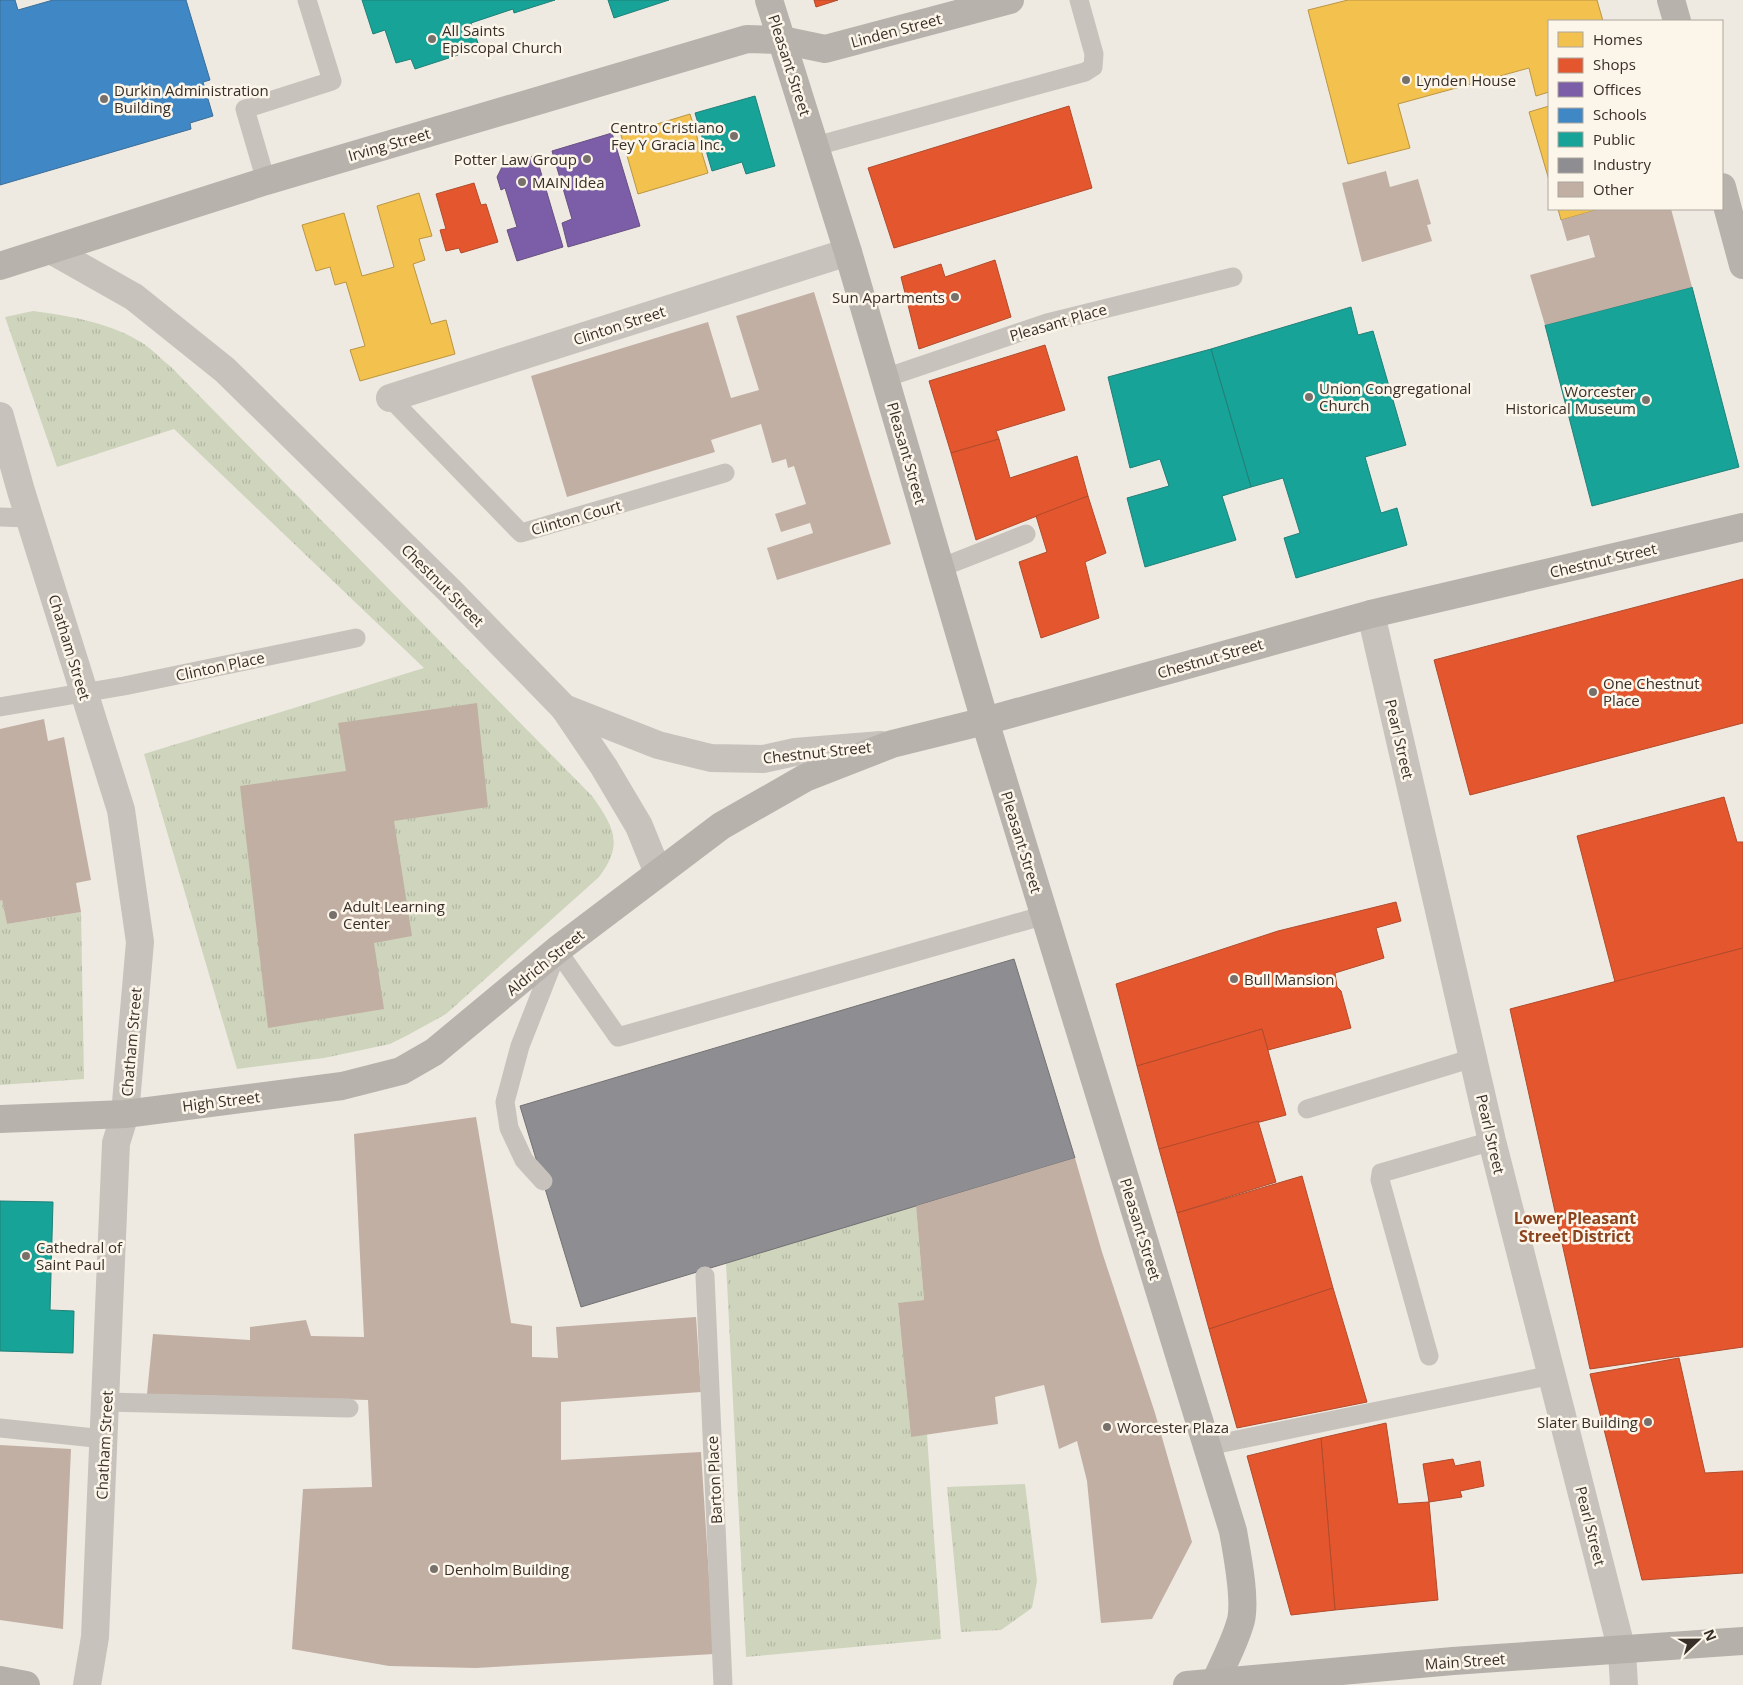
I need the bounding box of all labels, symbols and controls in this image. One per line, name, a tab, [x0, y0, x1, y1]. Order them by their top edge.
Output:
street label: Linden Street	[848, 8, 944, 52]
street label: Pleasant Street	[764, 12, 816, 118]
place label: All Saints Episcopal Church	[442, 20, 562, 57]
legend	[1548, 20, 1723, 210]
text: Homes	[1593, 29, 1643, 49]
marker: All Saints Episcopal Church	[426, 33, 438, 45]
text: Shops	[1593, 54, 1636, 74]
place label: Lynden House	[1416, 70, 1516, 90]
marker: Lynden House	[1400, 74, 1412, 86]
text: Offices	[1593, 79, 1641, 99]
place label: Durkin Administration Building	[114, 80, 269, 117]
marker: Durkin Administration Building	[98, 93, 110, 105]
text: Schools	[1593, 104, 1647, 124]
place label: Centro Cristiano Fey Y Gracia Inc.	[610, 117, 724, 154]
street label: Irving Street	[346, 123, 432, 165]
text: Public	[1593, 129, 1635, 149]
marker: Centro Cristiano Fey Y Gracia Inc.	[728, 130, 740, 142]
place label: Potter Law Group	[454, 149, 577, 169]
marker: Potter Law Group	[581, 153, 593, 165]
text: Industry	[1593, 154, 1651, 174]
place label: MAIN Idea	[532, 172, 604, 192]
marker: MAIN Idea	[516, 176, 528, 188]
text: Other	[1593, 179, 1634, 199]
place label: Sun Apartments	[832, 287, 945, 307]
marker: Sun Apartments	[949, 291, 961, 303]
street label: Pleasant Place	[1007, 299, 1109, 345]
street label: Clinton Street	[570, 301, 668, 349]
place label: Union Congregational Church	[1319, 378, 1471, 415]
place label: Worcester Historical Museum	[1505, 381, 1636, 418]
marker: Union Congregational Church	[1303, 391, 1315, 403]
marker: Worcester Historical Museum	[1640, 394, 1652, 406]
street label: Pleasant Street	[883, 400, 931, 506]
street label: Clinton Court	[529, 495, 623, 539]
street label: Chestnut Street	[1548, 538, 1658, 582]
street label: Chestnut Street	[397, 539, 489, 631]
street label: Chatham Street	[44, 592, 96, 702]
street label: Chestnut Street	[1155, 633, 1265, 683]
street label: Clinton Place	[174, 647, 266, 685]
place label: One Chestnut Place	[1603, 673, 1700, 710]
marker: One Chestnut Place	[1587, 686, 1599, 698]
street label: Pearl Street	[1381, 697, 1419, 781]
street label: Chestnut Street	[762, 736, 872, 768]
street label: Pleasant Street	[997, 789, 1047, 895]
place label: Adult Learning Center	[343, 896, 445, 933]
marker: Adult Learning Center	[327, 909, 339, 921]
street label: Aldrich Street	[502, 924, 588, 1000]
place label: Bull Mansion	[1244, 969, 1335, 989]
marker: Bull Mansion	[1228, 973, 1240, 985]
street label: Chatham Street	[116, 987, 146, 1097]
street label: High Street	[181, 1086, 261, 1116]
street label: Pearl Street	[1472, 1092, 1510, 1176]
street label: Pleasant Street	[1116, 1176, 1166, 1282]
district label: Lower Pleasant Street District	[1514, 1207, 1636, 1247]
place label: Cathedral of Saint Paul	[36, 1237, 123, 1274]
marker: Cathedral of Saint Paul	[20, 1250, 32, 1262]
street label: Chatham Street	[91, 1390, 117, 1500]
place label: Slater Building	[1537, 1412, 1638, 1432]
marker: Slater Building	[1642, 1416, 1654, 1428]
place label: Worcester Plaza	[1117, 1417, 1229, 1437]
marker: Worcester Plaza	[1101, 1421, 1113, 1433]
street label: Barton Place	[702, 1435, 726, 1525]
street label: Pearl Street	[1571, 1484, 1611, 1568]
place label: Denholm Building	[444, 1559, 569, 1579]
marker: Denholm Building	[428, 1563, 440, 1575]
north arrow	[1673, 1615, 1723, 1665]
text: N	[1700, 1626, 1721, 1644]
street label: Main Street	[1424, 1648, 1506, 1674]

